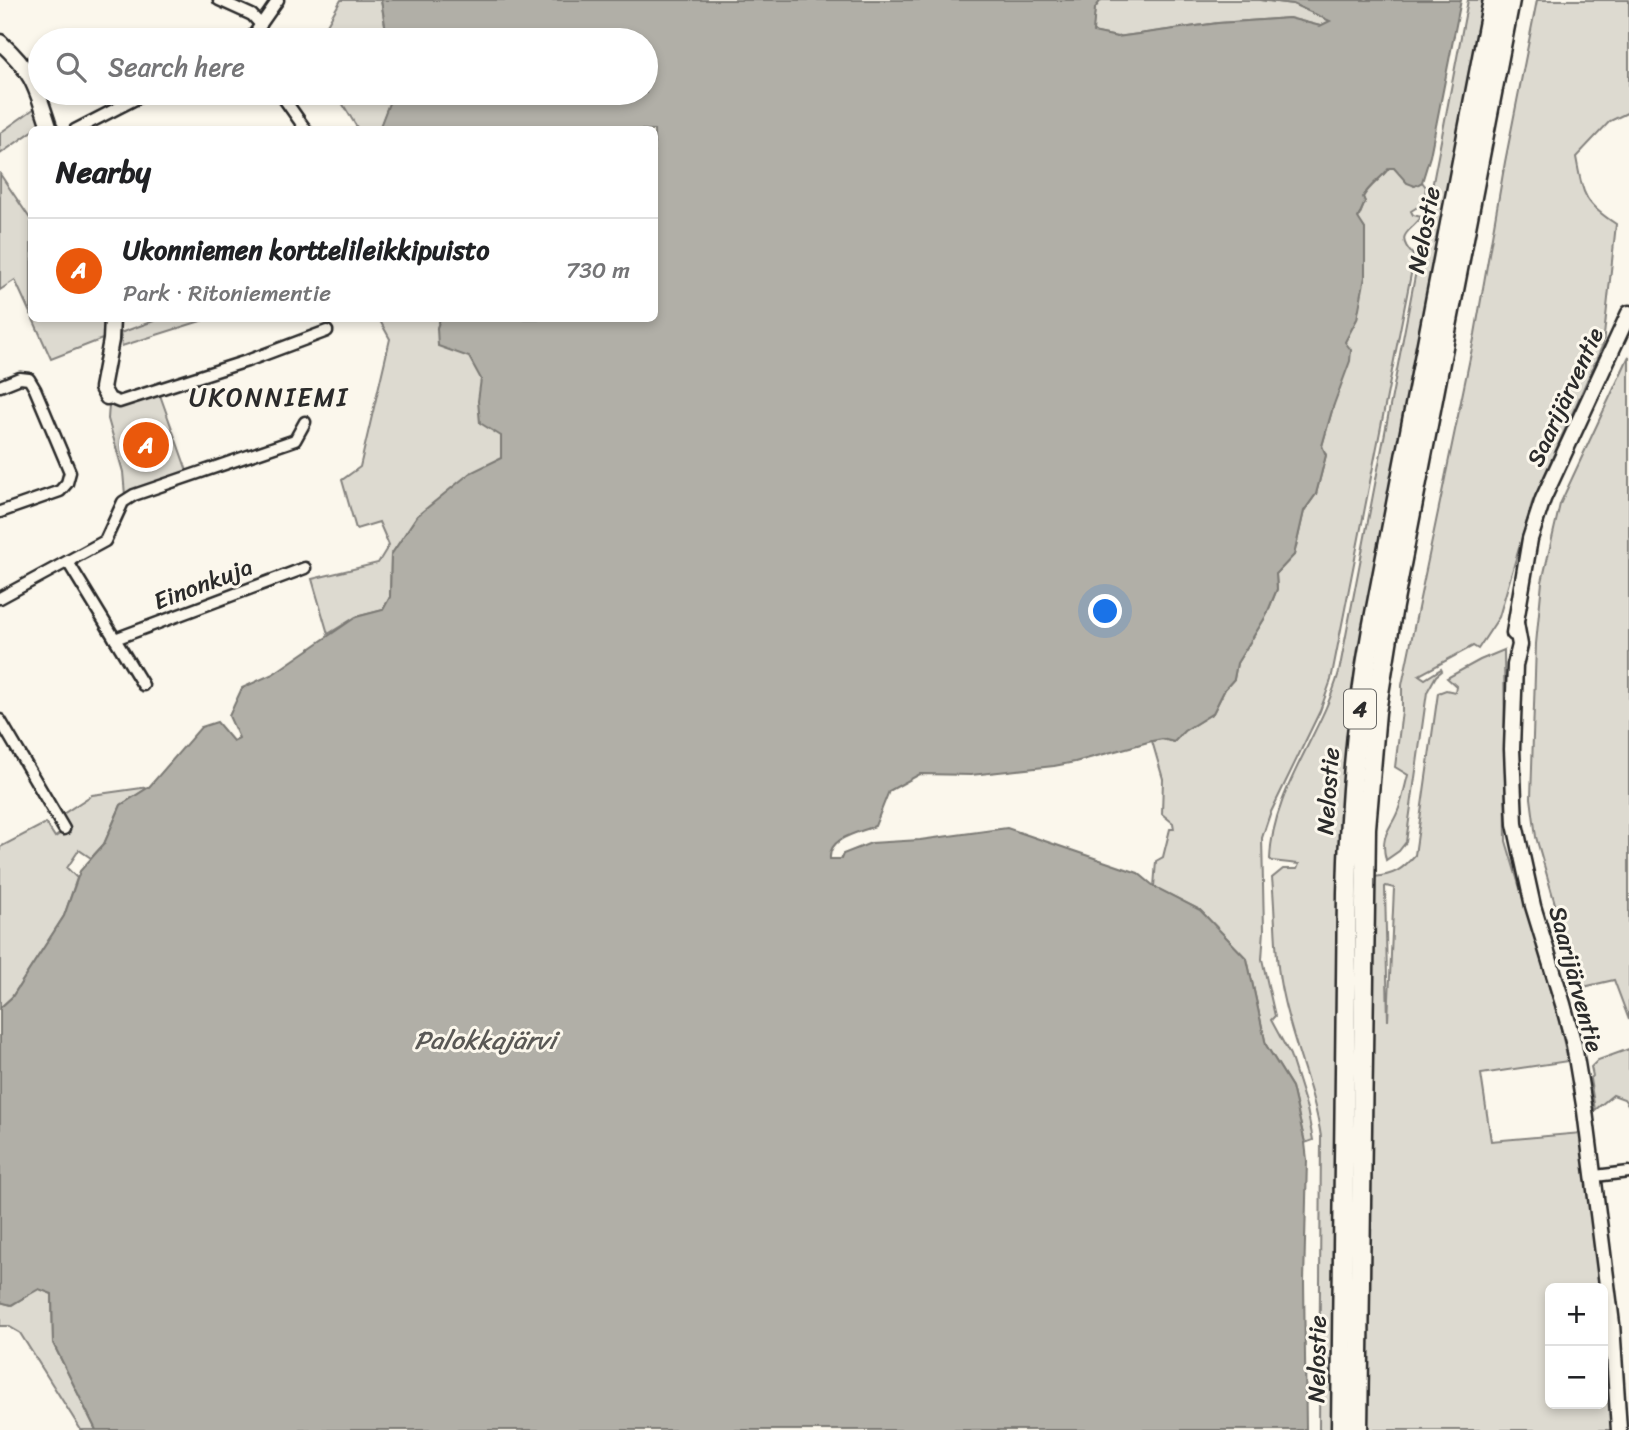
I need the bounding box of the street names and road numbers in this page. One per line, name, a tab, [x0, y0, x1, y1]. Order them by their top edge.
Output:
street label: Nelostie	[1395, 183, 1453, 277]
street label: Saarijärventie	[1514, 320, 1616, 474]
street label: Einonkuja	[147, 546, 259, 622]
road number: 4	[1344, 690, 1376, 729]
street label: Nelostie	[1304, 746, 1352, 836]
street label: Saarijärventie	[1536, 901, 1616, 1057]
street label: Nelostie	[1295, 1315, 1339, 1403]

